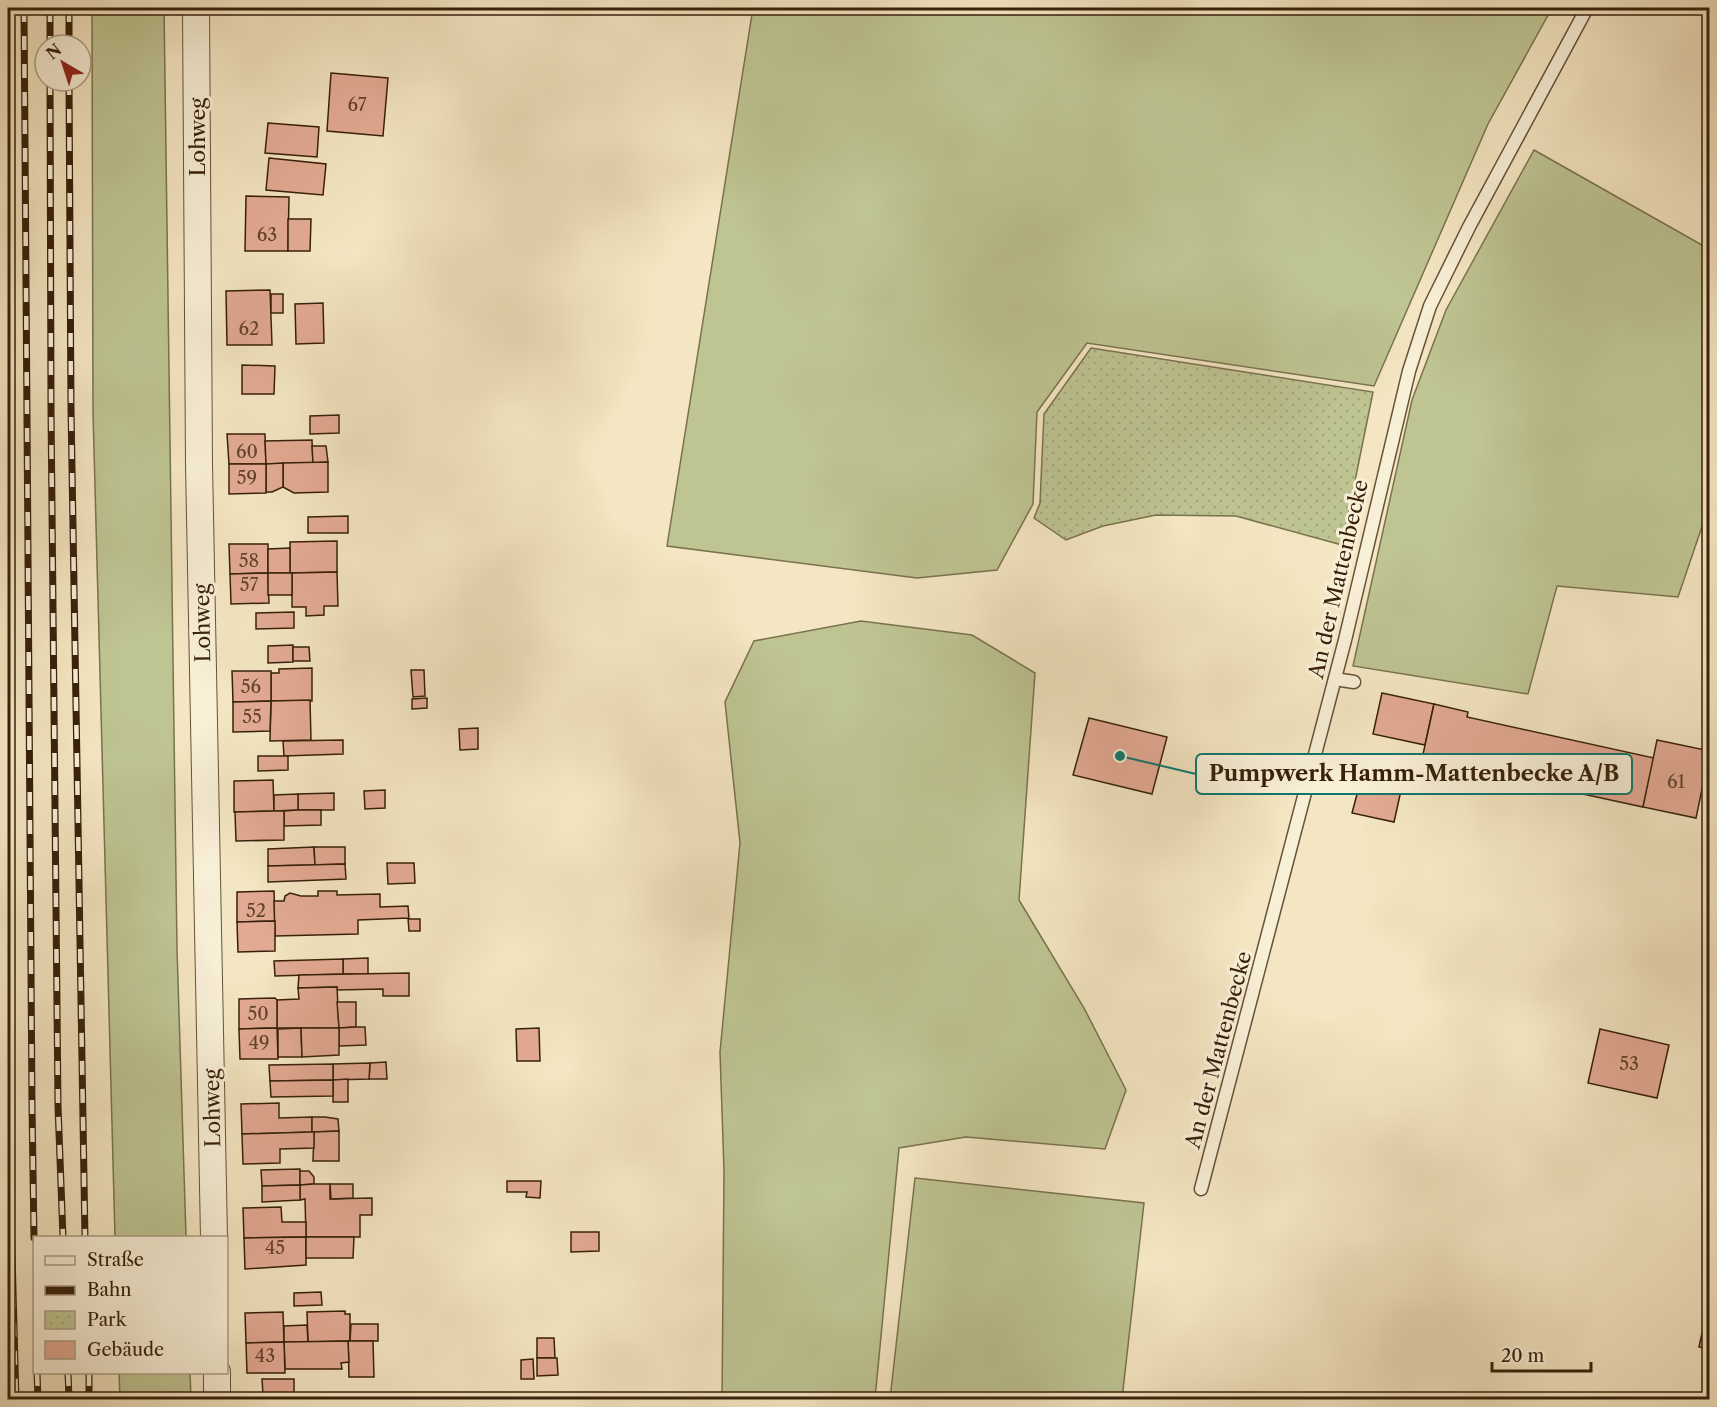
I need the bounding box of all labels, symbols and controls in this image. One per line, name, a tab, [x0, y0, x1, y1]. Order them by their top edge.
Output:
north arrow	[33, 33, 93, 93]
text: N	[42, 39, 65, 63]
house number: 67	[347, 94, 367, 116]
street label: Lohweg	[185, 97, 210, 176]
house number: 63	[257, 224, 277, 246]
house number: 62	[239, 318, 259, 340]
house number: 60	[236, 441, 258, 463]
house number: 59	[237, 467, 257, 489]
street label: An der Mattenbecke	[1303, 477, 1373, 682]
house number: 58	[239, 550, 259, 572]
house number: 57	[240, 574, 258, 596]
street label: Lohweg	[189, 582, 215, 663]
house number: 56	[241, 676, 261, 698]
house number: 55	[242, 706, 262, 728]
callout: Pumpwerk Hamm-Mattenbecke A/B	[1196, 754, 1632, 794]
text: Pumpwerk Hamm-Mattenbecke A/B	[1209, 760, 1619, 787]
house number: 61	[1667, 771, 1685, 793]
house number: 52	[246, 900, 266, 922]
street label: An der Mattenbecke	[1179, 949, 1256, 1152]
house number: 50	[247, 1003, 269, 1025]
house number: 49	[249, 1032, 269, 1054]
house number: 53	[1619, 1053, 1639, 1075]
street label: Lohweg	[199, 1067, 225, 1148]
legend	[33, 1236, 228, 1374]
house number: 45	[265, 1237, 285, 1259]
text: Straße	[87, 1249, 144, 1271]
text: Bahn	[87, 1279, 132, 1301]
text: Park	[87, 1309, 128, 1331]
scale bar	[1492, 1335, 1591, 1373]
text: Gebäude	[87, 1339, 164, 1361]
house number: 43	[255, 1345, 275, 1367]
text: 20 m	[1501, 1345, 1545, 1367]

